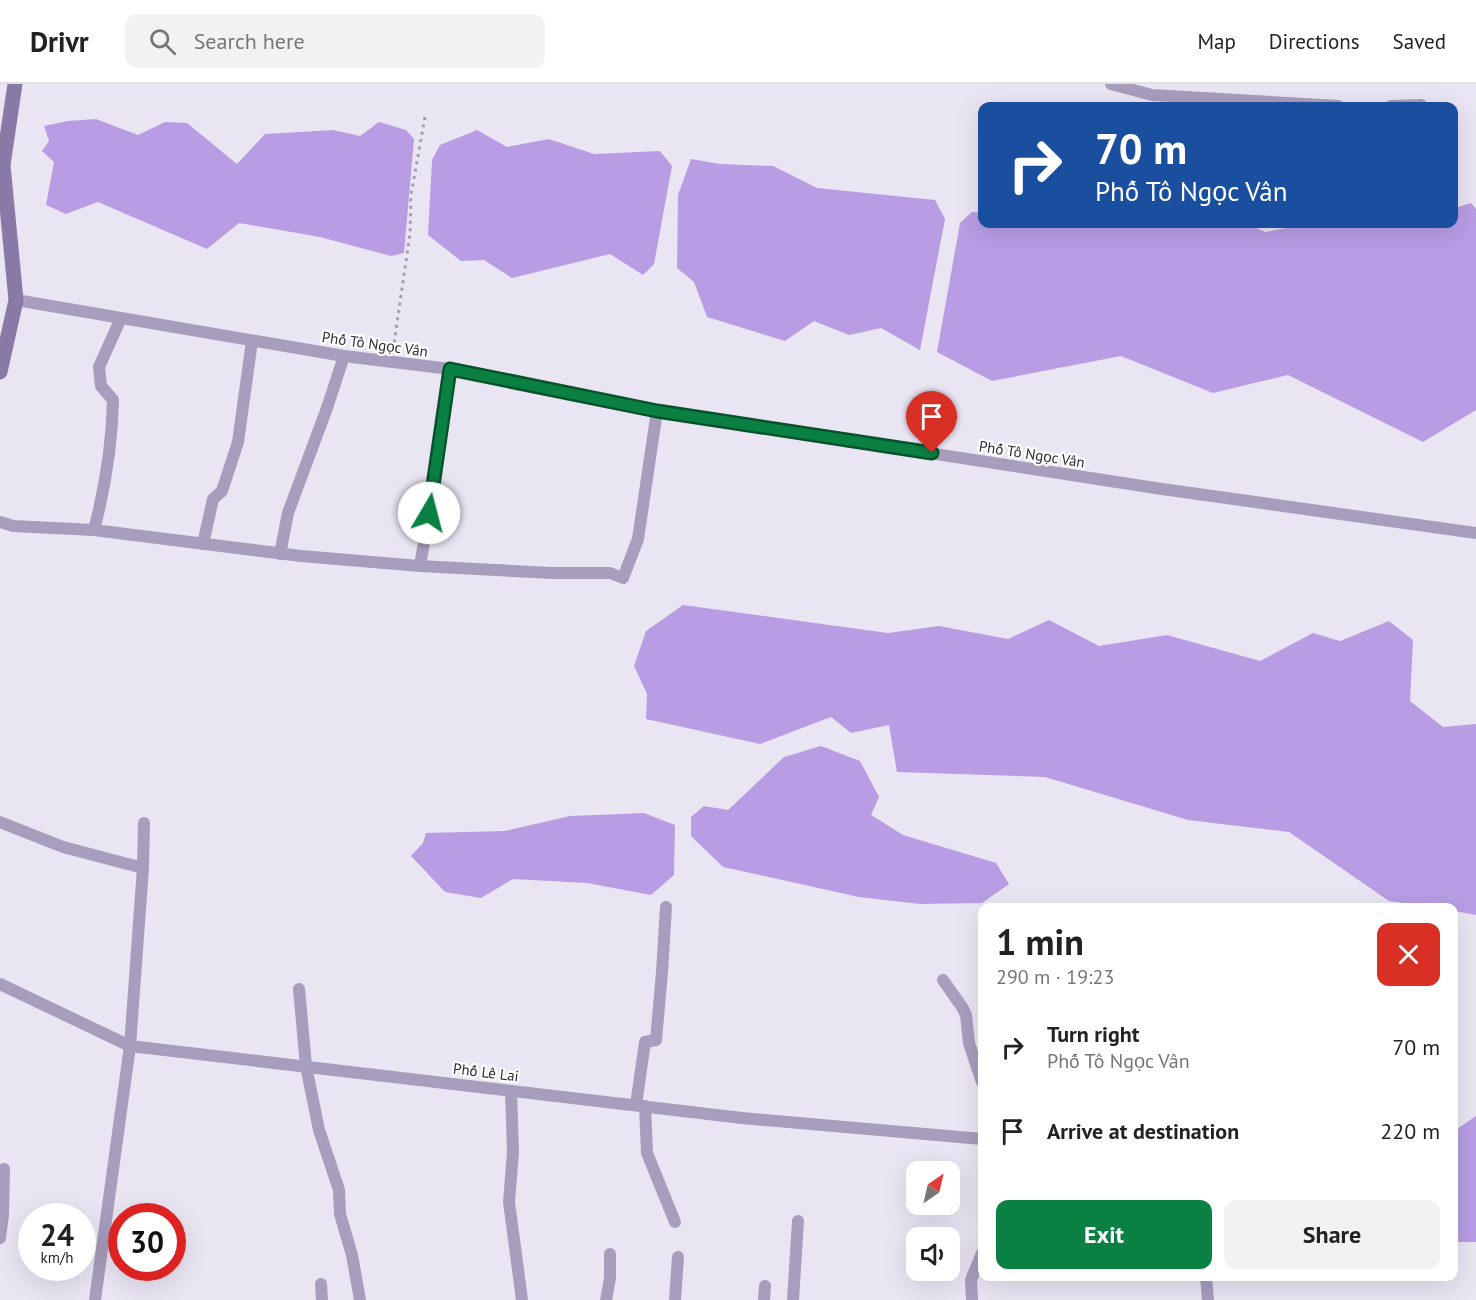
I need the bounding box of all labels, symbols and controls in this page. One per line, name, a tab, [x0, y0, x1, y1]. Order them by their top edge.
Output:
search box	[125, 14, 545, 68]
text: Drivr	[30, 23, 89, 60]
icon: search	[146, 25, 179, 58]
text: Search here	[194, 27, 305, 55]
text: Map	[1197, 28, 1236, 55]
text: Directions	[1269, 28, 1360, 55]
text: Saved	[1393, 28, 1446, 55]
text: 70 m	[1095, 121, 1187, 176]
icon: right	[996, 126, 1074, 204]
text: Phố Tô Ngọc Vân	[1095, 174, 1288, 208]
street label: Phố Tô Ngọc Vân	[321, 327, 429, 361]
pin	[906, 391, 957, 453]
icon: arrive	[915, 400, 948, 433]
street label: Phố Tô Ngọc Vân	[978, 436, 1086, 472]
position arrow	[397, 481, 461, 545]
text: 1 min	[996, 918, 1084, 965]
button: close	[1377, 923, 1440, 986]
text: 290 m · 19:23	[996, 964, 1114, 990]
text: Turn right	[1047, 1020, 1139, 1048]
icon: right	[996, 1031, 1029, 1064]
text: 70 m	[1392, 1033, 1440, 1061]
text: Phố Tô Ngọc Vân	[1047, 1048, 1190, 1074]
street label: Phố Lê Lai	[452, 1059, 520, 1085]
icon: arrive	[996, 1115, 1029, 1148]
text: Arrive at destination	[1047, 1117, 1239, 1145]
text: 220 m	[1380, 1117, 1440, 1145]
north arrow	[906, 1161, 960, 1215]
map controls	[906, 1161, 960, 1281]
button: Exit	[996, 1200, 1212, 1269]
button: Share	[1224, 1200, 1440, 1269]
speed limit sign: 30	[108, 1203, 186, 1281]
text: 24	[40, 1215, 74, 1254]
button: sound	[906, 1227, 960, 1281]
text: km/h	[41, 1248, 73, 1267]

